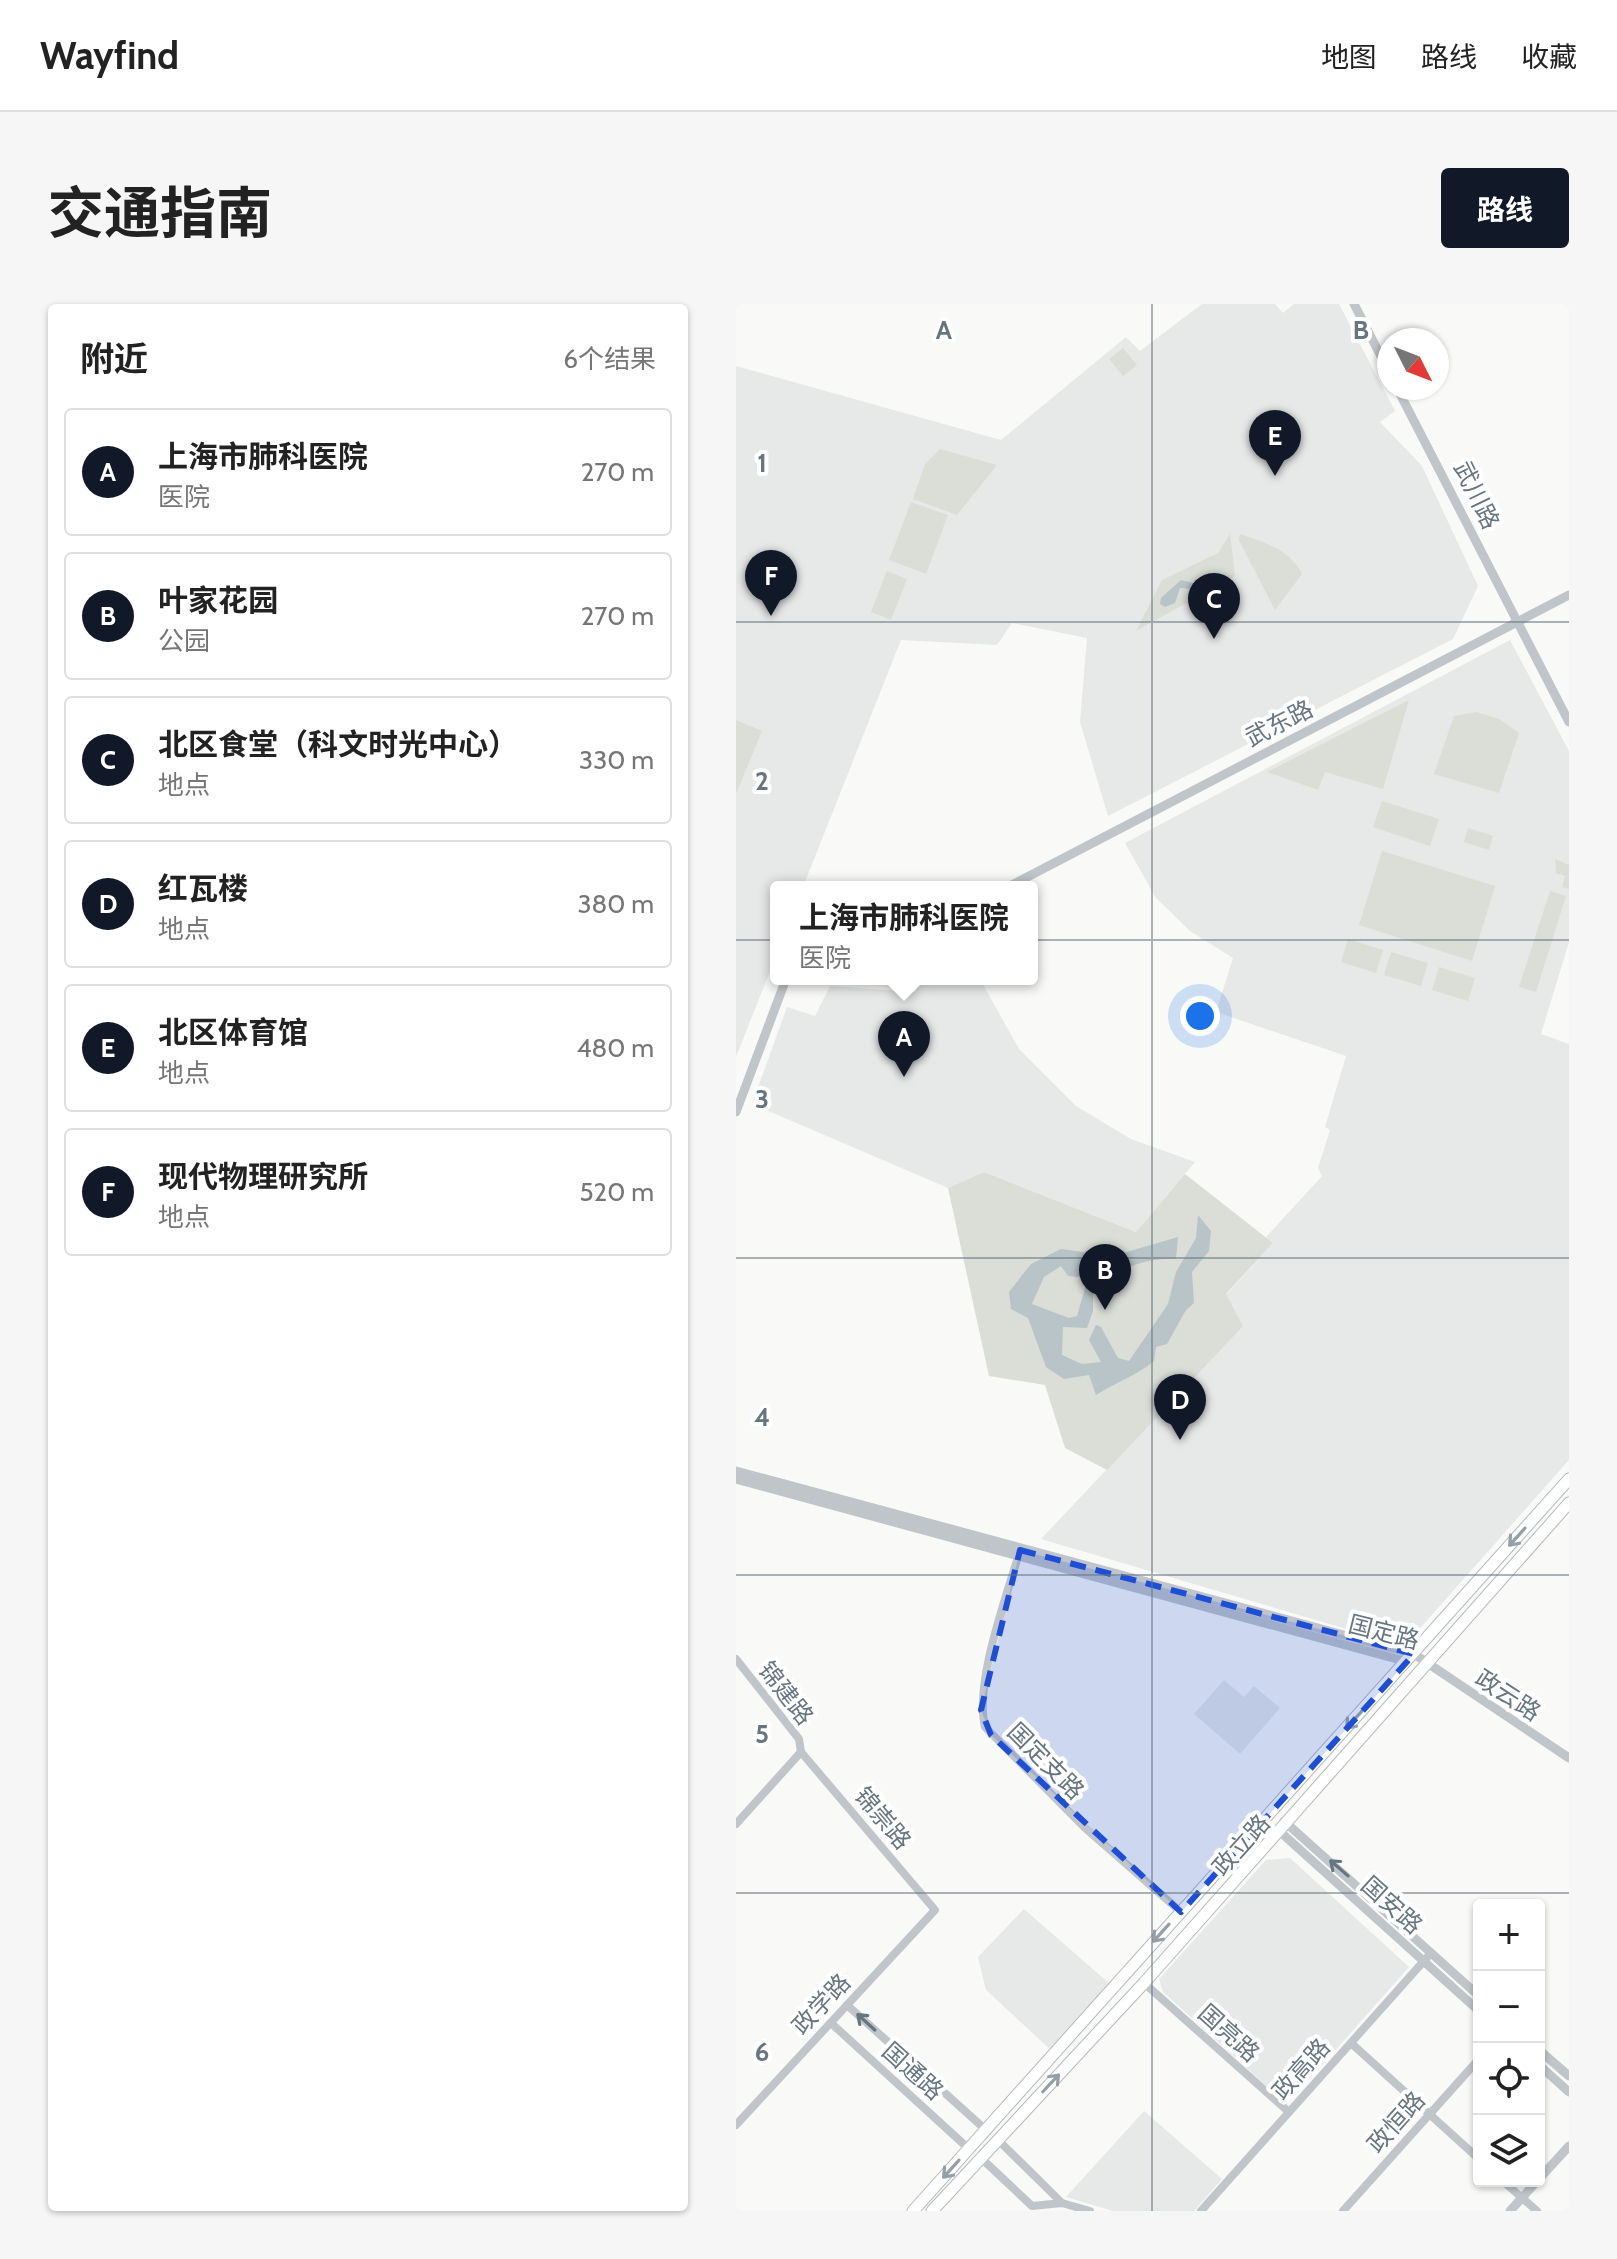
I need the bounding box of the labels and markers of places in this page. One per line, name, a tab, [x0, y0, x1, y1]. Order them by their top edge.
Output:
pin: E	[1249, 410, 1301, 476]
pin: F	[745, 550, 797, 616]
pin: C	[1188, 573, 1240, 639]
pin: A	[878, 1011, 930, 1077]
pin: B	[1079, 1244, 1131, 1310]
pin: D	[1154, 1374, 1206, 1440]

